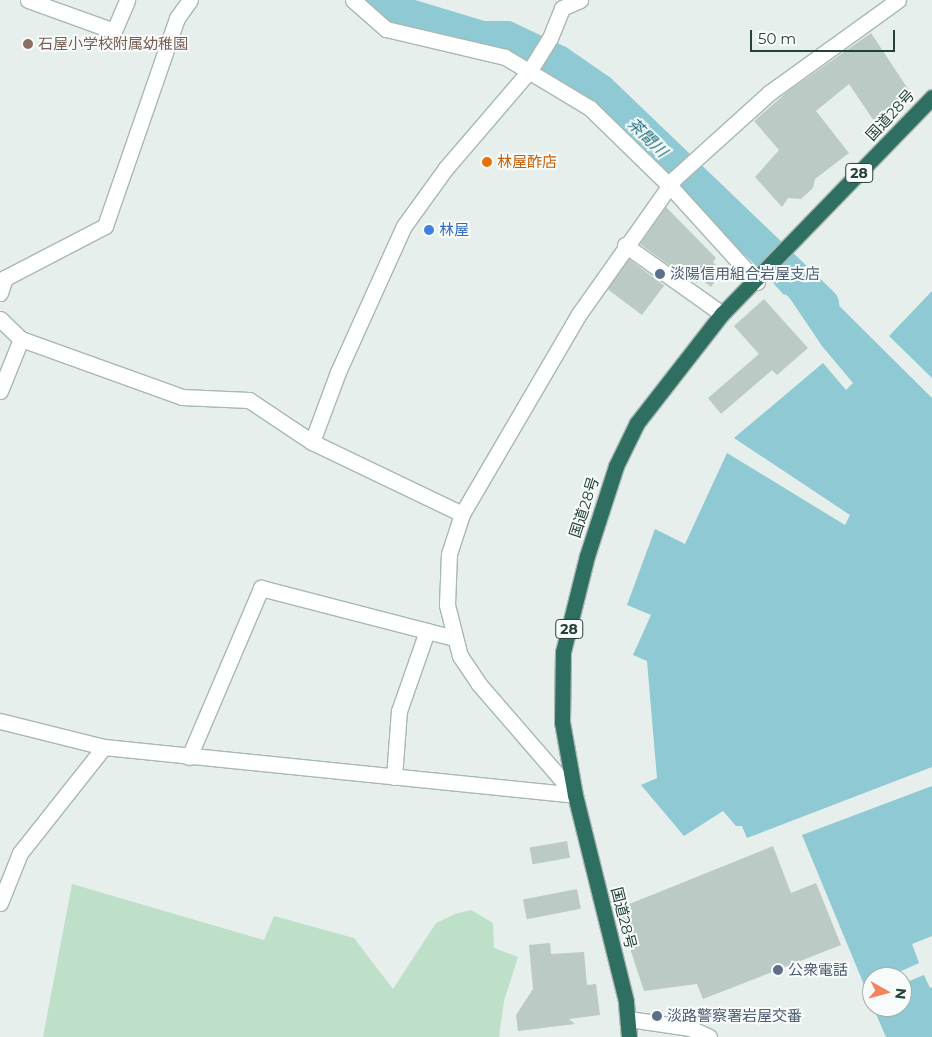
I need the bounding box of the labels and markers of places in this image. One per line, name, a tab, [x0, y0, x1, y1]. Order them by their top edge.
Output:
place label: 石屋小学校附属幼稚園	[38, 35, 188, 53]
marker: 石屋小学校附属幼稚園	[22, 38, 34, 50]
place label: 林屋酢店	[497, 153, 557, 171]
marker: 林屋酢店	[481, 156, 493, 168]
place label: 林屋	[439, 221, 469, 239]
marker: 林屋	[423, 224, 435, 236]
place label: 淡陽信用組合岩屋支店	[670, 265, 820, 283]
marker: 淡陽信用組合岩屋支店	[654, 268, 666, 280]
place label: 公衆電話	[788, 961, 848, 979]
marker: 公衆電話	[772, 964, 784, 976]
place label: 淡路警察署岩屋交番	[667, 1007, 802, 1025]
marker: 淡路警察署岩屋交番	[651, 1010, 663, 1022]

